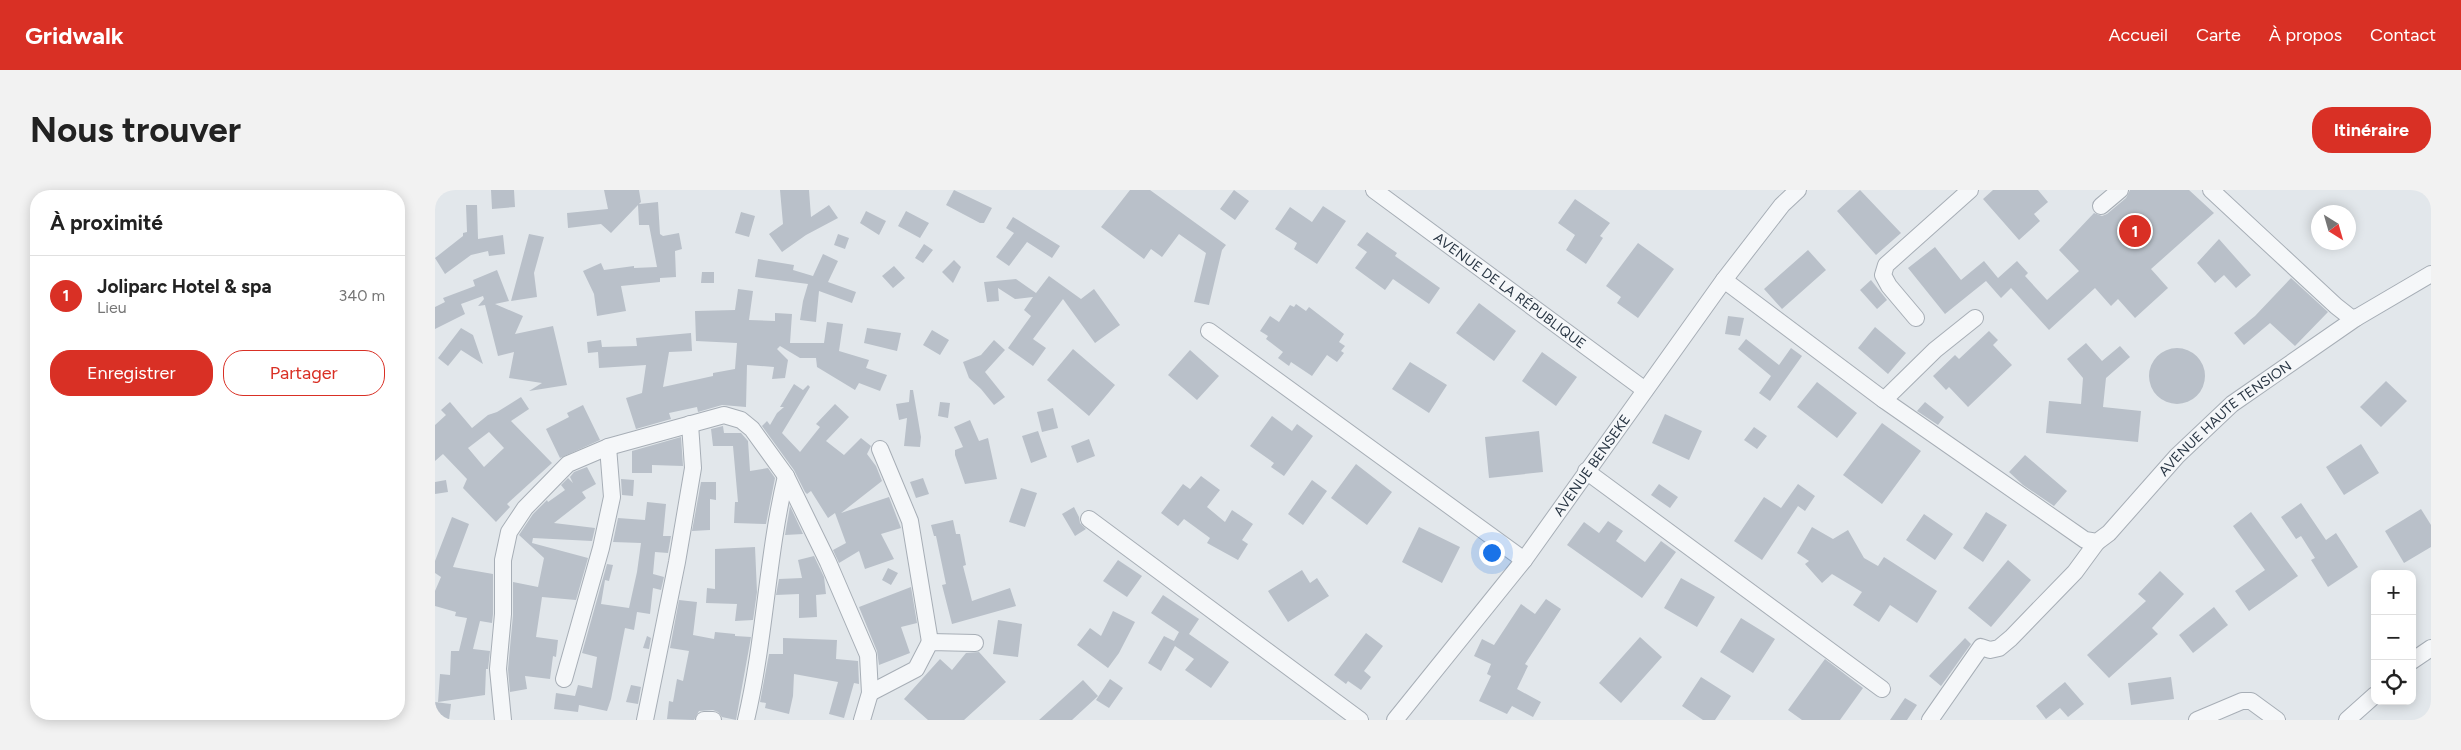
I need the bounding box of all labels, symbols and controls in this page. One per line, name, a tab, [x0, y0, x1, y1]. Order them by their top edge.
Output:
text: Gridwalk	[25, 21, 124, 50]
text: Accueil	[2108, 24, 2168, 46]
text: Carte	[2196, 24, 2241, 46]
text: À propos	[2269, 24, 2342, 46]
text: Contact	[2370, 24, 2436, 46]
button: Itinéraire	[2312, 107, 2431, 153]
text: Nous trouver	[30, 109, 241, 151]
north arrow	[2311, 205, 2356, 250]
text: À proximité	[50, 210, 163, 235]
pin: 1	[2119, 212, 2151, 250]
street label: AVENUE DE LA RÉPUBLIQUE	[1431, 229, 1589, 352]
text: Joliparc Hotel & spa	[97, 275, 272, 298]
text: 1	[63, 286, 69, 305]
text: 340 m	[339, 286, 385, 305]
text: Lieu	[97, 298, 127, 317]
button: Enregistrer	[50, 350, 213, 396]
button: Partager	[223, 350, 385, 396]
street label: AVENUE HAUTE TENSION	[2155, 357, 2295, 479]
street label: AVENUE BENSEKE	[1550, 411, 1634, 519]
your location	[1479, 540, 1505, 566]
map controls	[2371, 570, 2416, 705]
button: +	[2371, 570, 2416, 615]
button: −	[2371, 615, 2416, 660]
button: locate	[2371, 660, 2416, 705]

